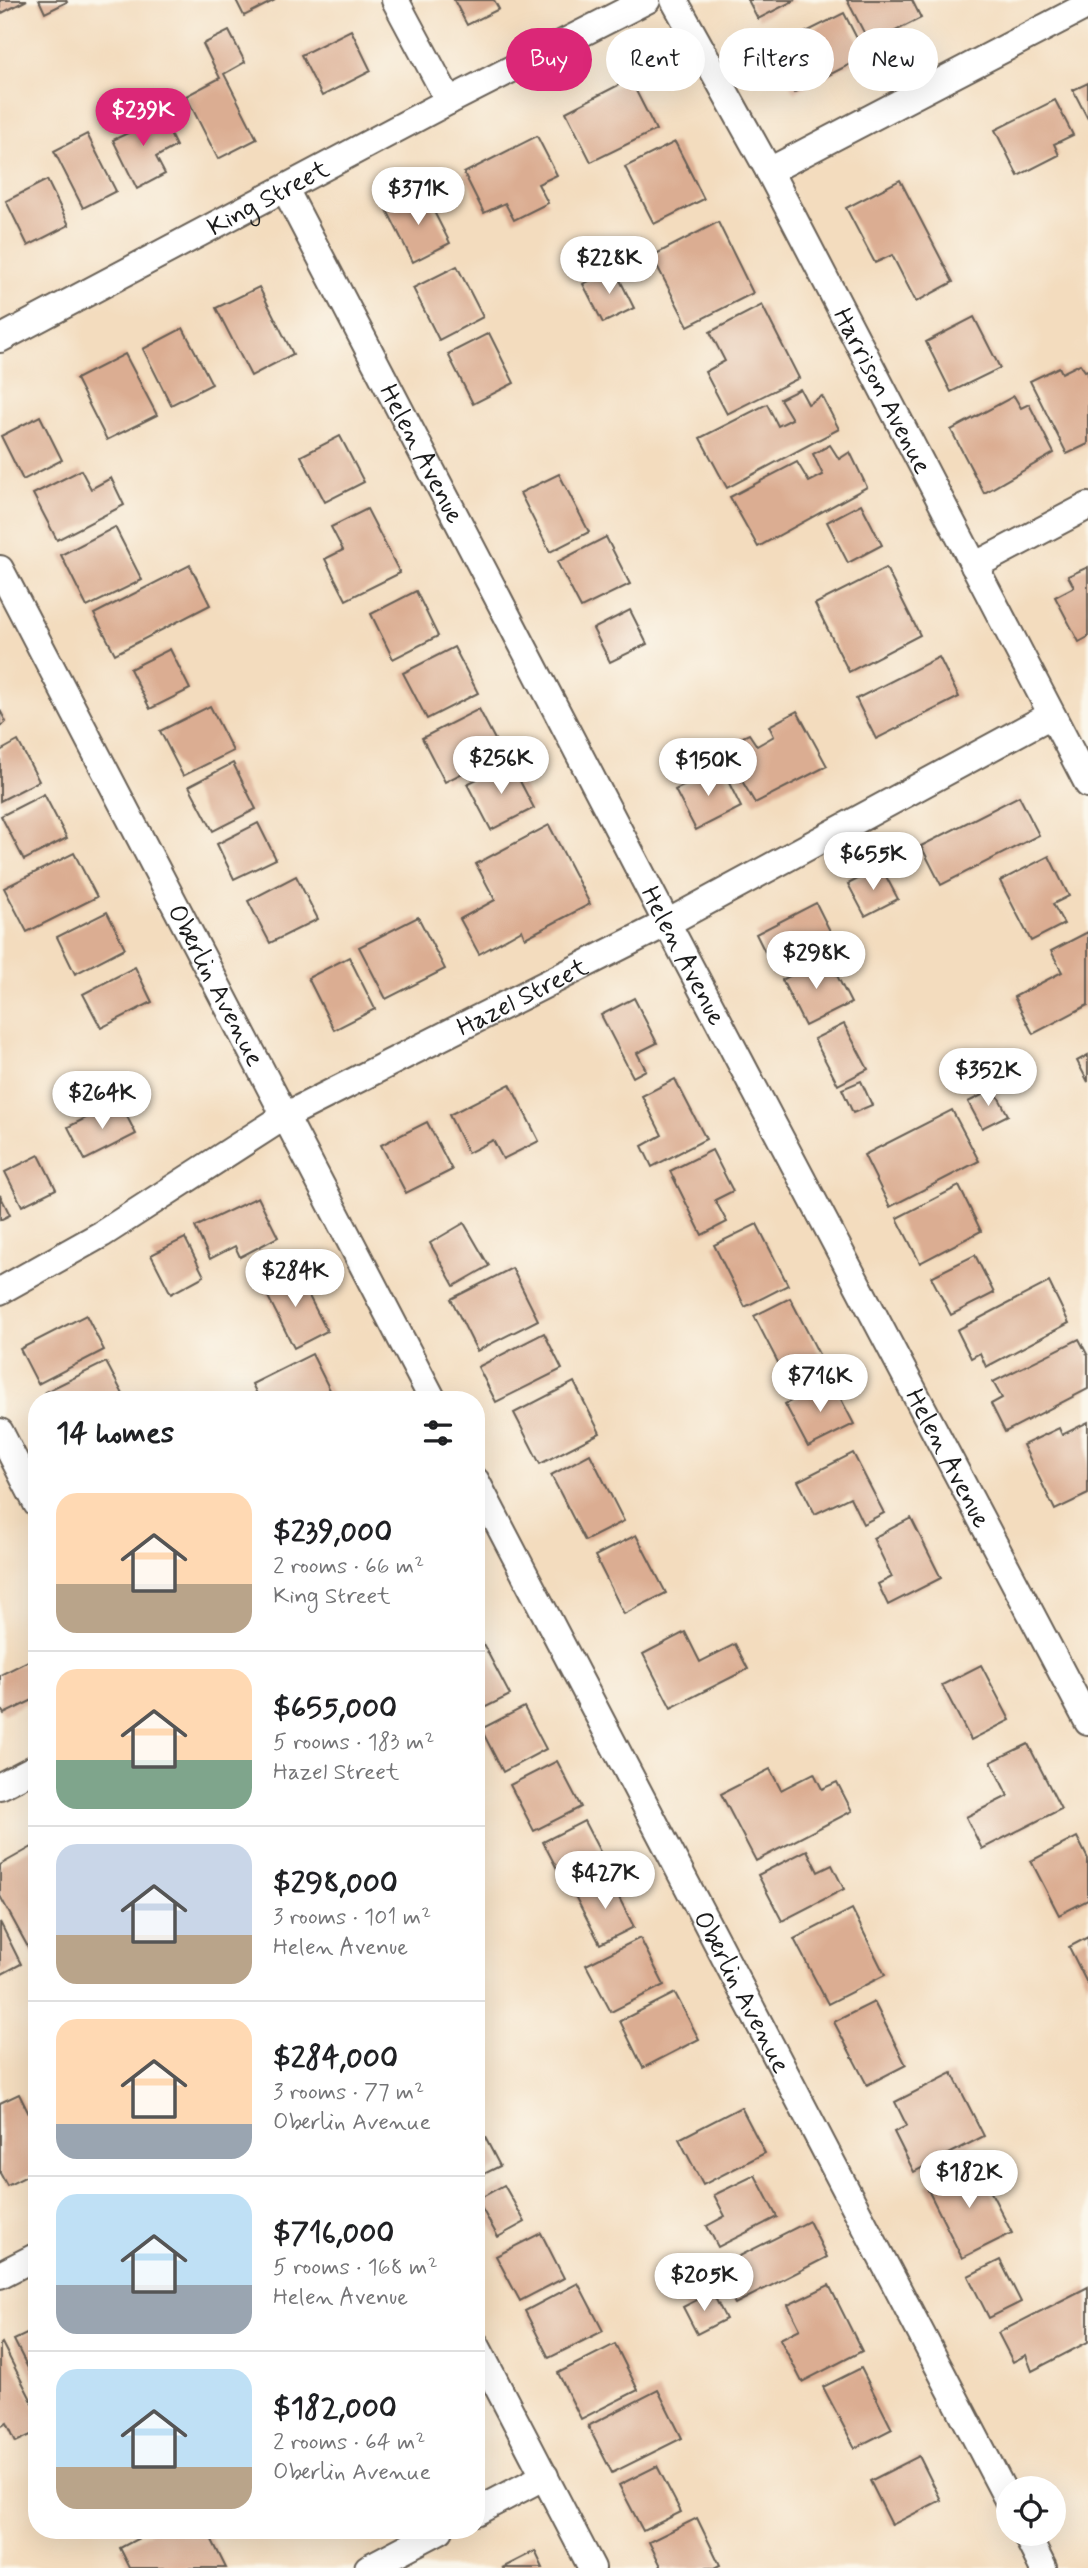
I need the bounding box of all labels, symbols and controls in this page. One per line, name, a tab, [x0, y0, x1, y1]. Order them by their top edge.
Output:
chip: Buy	[506, 28, 592, 91]
chip: Rent	[606, 28, 705, 91]
chip: Filters	[719, 28, 834, 91]
chip: New	[848, 28, 938, 91]
pin: $239K	[94, 88, 192, 148]
text: $239K	[112, 96, 174, 126]
street label: King Street	[202, 153, 335, 245]
pin: $371K	[369, 168, 467, 227]
text: $371K	[388, 175, 448, 205]
pin: $228K	[560, 236, 658, 296]
text: $228K	[576, 244, 642, 274]
street label: Harrison Avenue	[824, 303, 939, 480]
street label: Helen Avenue	[370, 379, 471, 530]
pin: $256K	[452, 736, 550, 796]
pin: $150K	[659, 738, 757, 798]
text: $256K	[469, 744, 533, 774]
text: $150K	[675, 746, 741, 776]
pin: $655K	[824, 832, 922, 892]
text: $655K	[840, 840, 906, 870]
street label: Helen Avenue	[632, 881, 733, 1032]
street label: Oberlin Avenue	[159, 899, 271, 1073]
pin: $298K	[767, 932, 865, 991]
text: $298K	[782, 939, 850, 969]
street label: Hazel Street	[451, 951, 594, 1045]
pin: $352K	[939, 1048, 1037, 1108]
text: $352K	[955, 1056, 1021, 1086]
pin: $264K	[53, 1072, 151, 1131]
text: $264K	[68, 1079, 136, 1109]
pin: $284K	[246, 1250, 344, 1309]
text: $284K	[261, 1257, 329, 1287]
pin: $716K	[771, 1354, 869, 1414]
text: $716K	[788, 1362, 852, 1392]
street label: Helen Avenue	[896, 1383, 998, 1534]
text: 14 homes	[56, 1414, 174, 1453]
icon: filters	[419, 1414, 457, 1452]
text: $239,000	[273, 1513, 392, 1552]
icon: home	[112, 1521, 196, 1605]
text: 2 rooms · 66 m²	[273, 1552, 424, 1582]
text: King Street	[273, 1582, 391, 1612]
text: $655,000	[273, 1689, 397, 1728]
icon: home	[112, 1697, 196, 1781]
text: 5 rooms · 183 m²	[273, 1728, 434, 1758]
text: Hazel Street	[273, 1758, 399, 1788]
pin: $427K	[556, 1852, 654, 1911]
text: $427K	[571, 1859, 639, 1889]
text: $298,000	[273, 1864, 398, 1903]
icon: home	[112, 1872, 196, 1956]
text: 3 rooms · 101 m²	[273, 1903, 431, 1933]
street label: Oberlin Avenue	[684, 1906, 797, 2080]
text: Helen Avenue	[273, 1933, 408, 1963]
text: $284,000	[273, 2039, 398, 2078]
icon: home	[112, 2047, 196, 2131]
text: 3 rooms · 77 m²	[273, 2078, 424, 2108]
text: Oberlin Avenue	[273, 2108, 431, 2138]
pin: $182K	[920, 2150, 1018, 2210]
text: $182K	[936, 2158, 1002, 2188]
text: $716,000	[273, 2214, 394, 2253]
icon: home	[112, 2222, 196, 2306]
text: 5 rooms · 168 m²	[273, 2253, 438, 2283]
pin: $205K	[655, 2254, 753, 2313]
text: $205K	[671, 2261, 737, 2291]
text: Helen Avenue	[273, 2283, 408, 2313]
text: $182,000	[273, 2389, 397, 2428]
icon: home	[112, 2397, 196, 2481]
text: 2 rooms · 64 m²	[273, 2428, 425, 2458]
text: Oberlin Avenue	[273, 2458, 431, 2488]
map controls	[996, 2476, 1066, 2546]
button: locate	[996, 2476, 1066, 2546]

